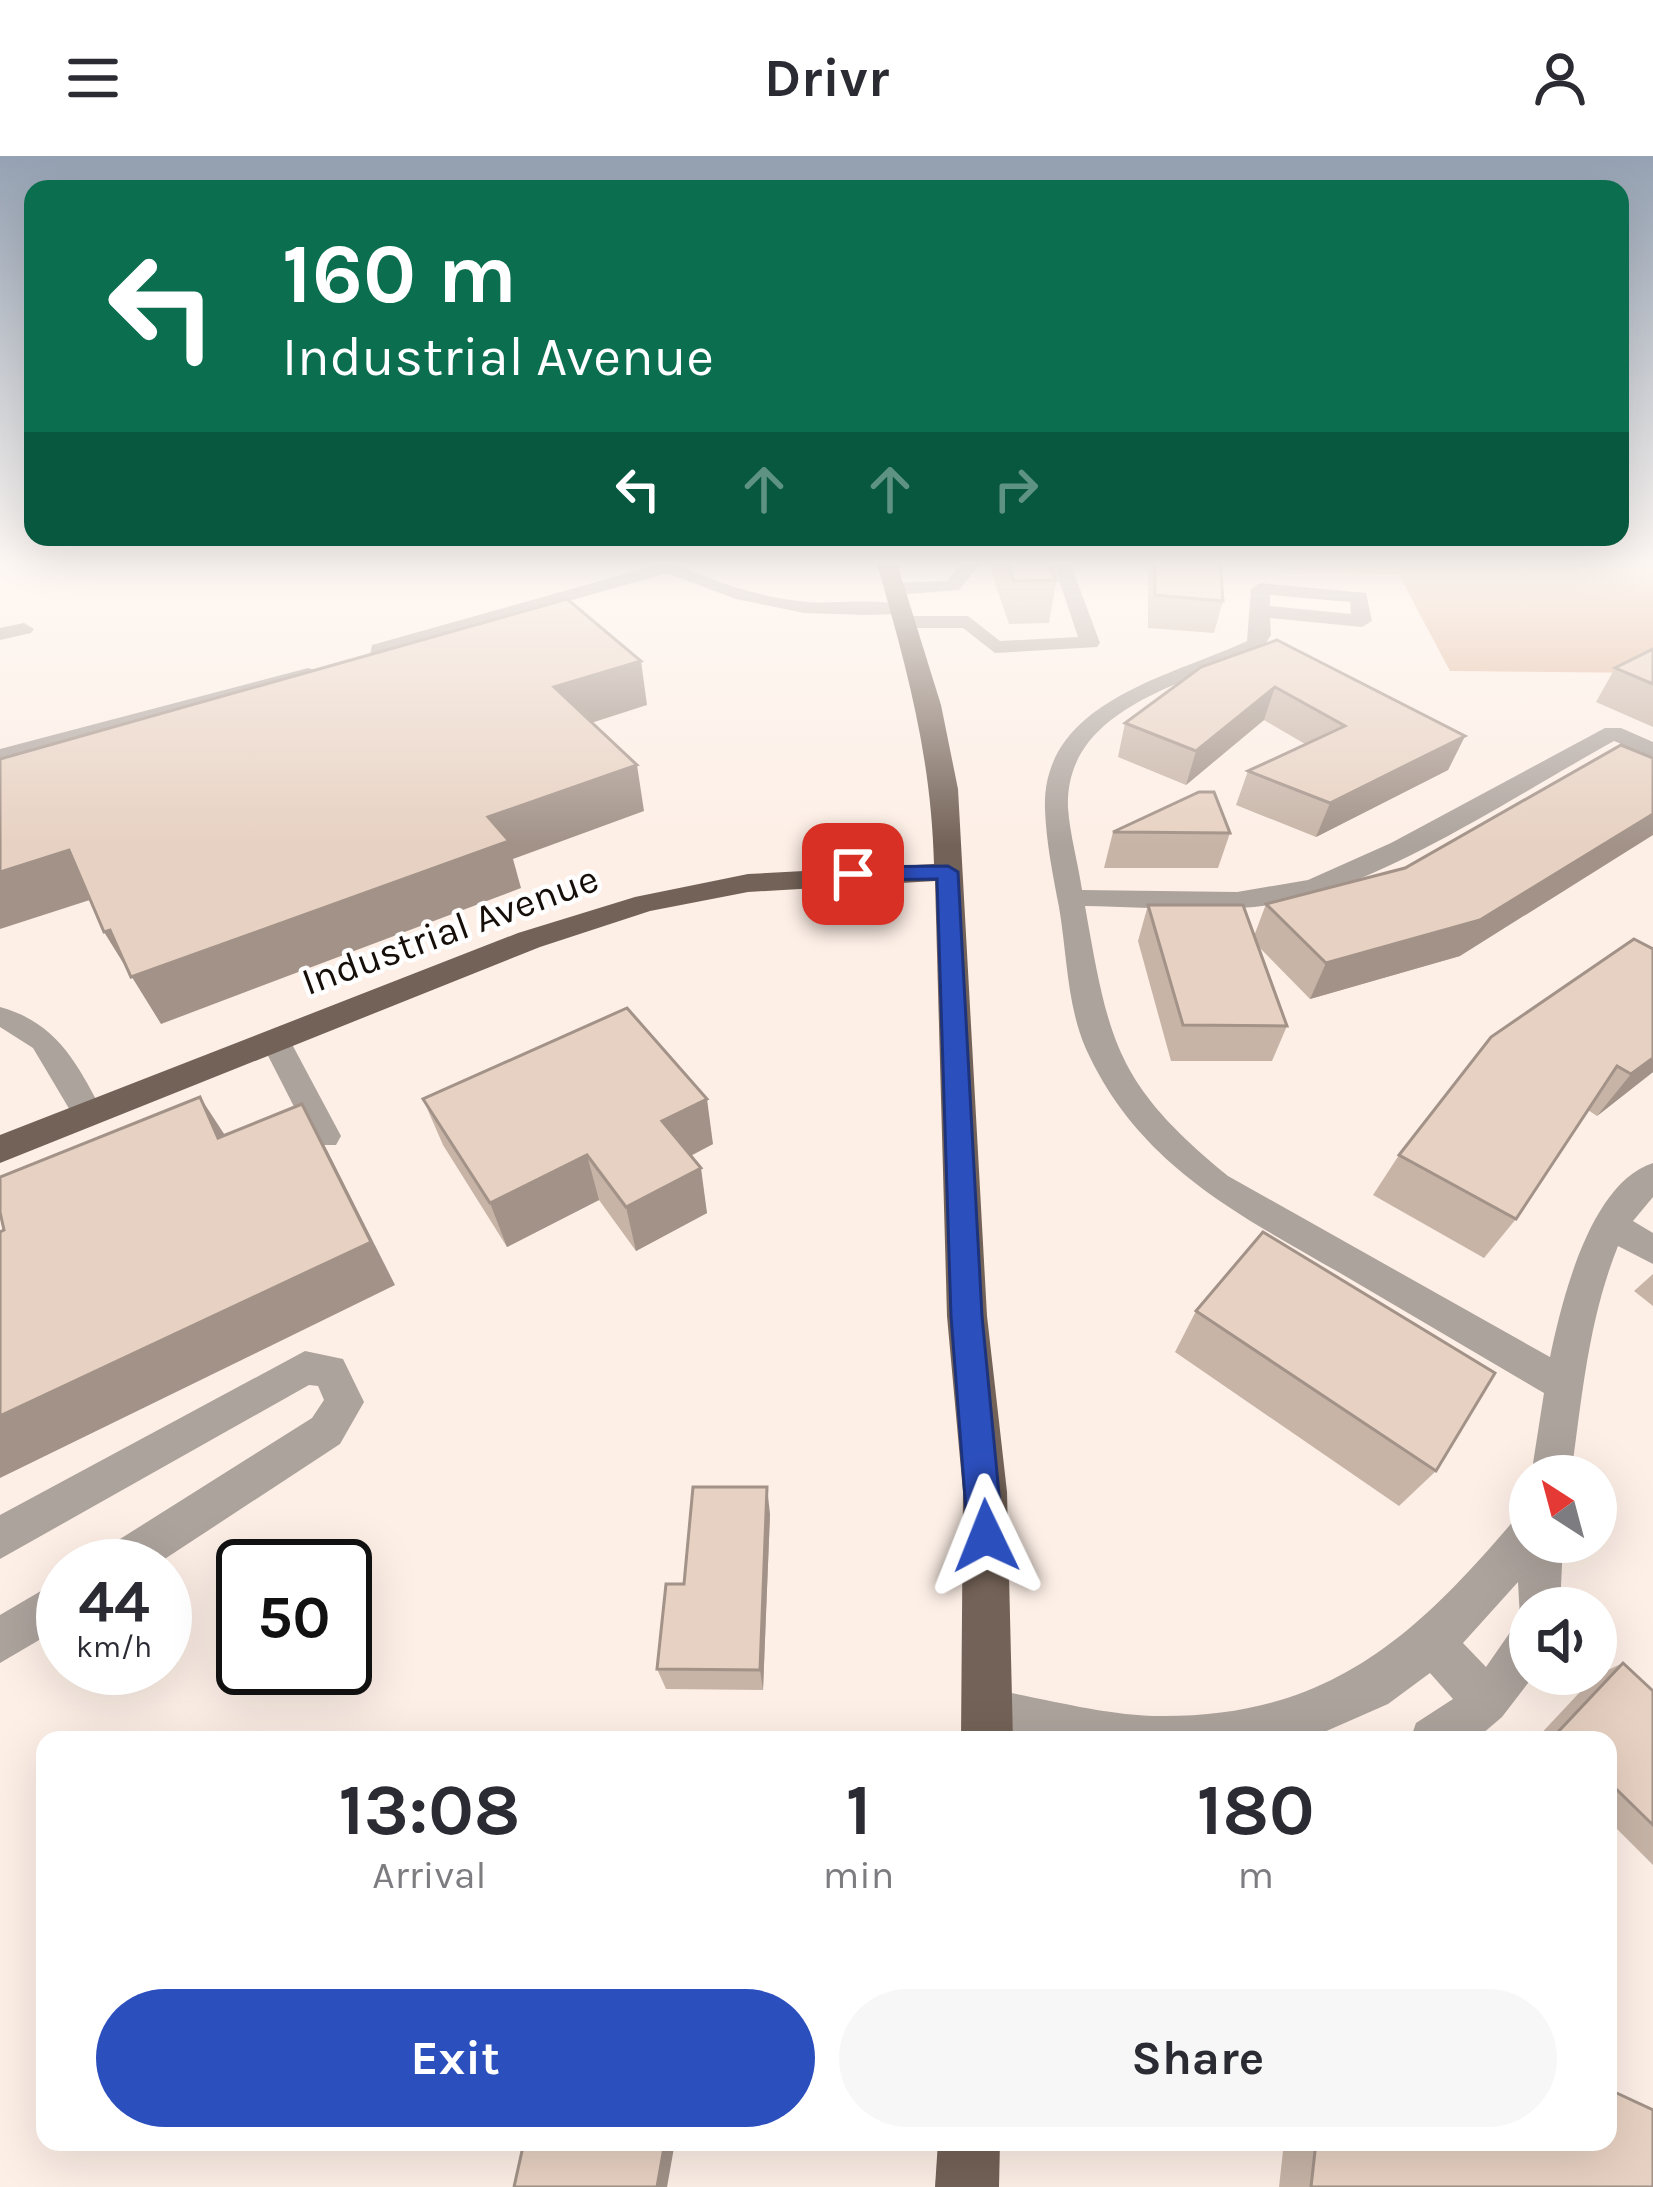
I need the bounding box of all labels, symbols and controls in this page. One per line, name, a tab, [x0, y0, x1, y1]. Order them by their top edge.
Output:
icon: menu	[60, 45, 126, 111]
icon: person	[1527, 45, 1593, 111]
text: Drivr	[764, 46, 889, 110]
text: 160 m	[282, 225, 517, 323]
icon: left	[84, 228, 240, 384]
text: Industrial Avenue	[282, 325, 714, 389]
icon: left	[605, 456, 671, 522]
icon: ahead	[731, 456, 797, 522]
icon: ahead	[857, 456, 923, 522]
icon: right	[983, 456, 1049, 522]
pin	[802, 823, 904, 925]
icon: arrive	[820, 841, 886, 907]
street label: Industrial Avenue	[296, 855, 604, 1005]
north arrow	[1509, 1455, 1617, 1563]
map controls	[1509, 1455, 1617, 1695]
position arrow	[923, 1473, 1049, 1599]
speed limit sign: 50	[216, 1539, 372, 1695]
text: 44	[78, 1567, 150, 1637]
button: sound	[1509, 1587, 1617, 1695]
text: km/h	[76, 1629, 152, 1665]
text: 13:08	[338, 1768, 520, 1852]
text: 1	[846, 1768, 871, 1852]
text: 180	[1197, 1768, 1315, 1852]
text: Arrival	[372, 1852, 486, 1898]
text: min	[823, 1852, 894, 1898]
text: m	[1237, 1852, 1274, 1898]
button: Exit	[96, 1989, 815, 2127]
button: Share	[839, 1989, 1557, 2127]

